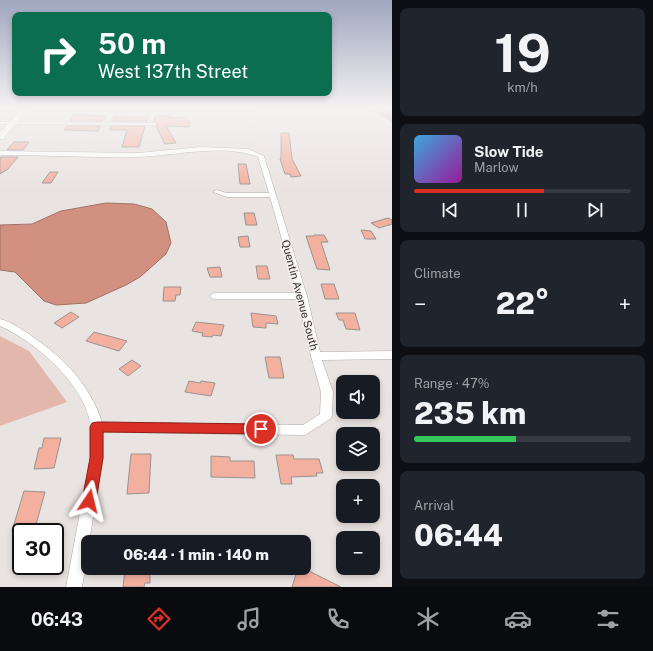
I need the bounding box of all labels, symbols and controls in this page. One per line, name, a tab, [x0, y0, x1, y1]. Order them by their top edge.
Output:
text: 19	[494, 23, 551, 84]
text: 50 m	[98, 27, 166, 60]
icon: right	[32, 28, 84, 80]
text: West 137th Street	[98, 61, 248, 82]
text: km/h	[507, 80, 538, 95]
text: Slow Tide	[474, 143, 543, 160]
text: Marlow	[474, 160, 519, 175]
icon: previous	[439, 199, 461, 221]
icon: pause	[511, 199, 533, 221]
icon: next	[584, 199, 606, 221]
street label: Quentin Avenue South	[279, 238, 321, 352]
text: Climate	[414, 266, 461, 281]
text: 22°	[496, 285, 549, 321]
text: −	[414, 291, 426, 317]
text: +	[619, 291, 631, 317]
map controls	[336, 375, 380, 575]
button: sound	[336, 375, 380, 419]
text: Range · 47%	[414, 376, 489, 391]
text: 235 km	[414, 395, 526, 431]
pin	[244, 412, 278, 446]
icon: arrive	[250, 418, 272, 440]
button: layers	[336, 427, 380, 471]
button: +	[336, 479, 380, 523]
position arrow	[68, 480, 110, 522]
text: Arrival	[414, 498, 454, 513]
text: 06:44	[414, 517, 503, 553]
speed limit sign: 30	[12, 523, 64, 575]
button: −	[336, 531, 380, 575]
text: 06:44 · 1 min · 140 m	[123, 546, 269, 563]
icon: directions	[145, 605, 173, 633]
icon: music	[235, 605, 263, 633]
icon: phone	[324, 605, 352, 633]
icon: climate	[414, 605, 442, 633]
icon: car	[504, 605, 532, 633]
icon: filters	[594, 605, 622, 633]
text: 06:43	[31, 609, 83, 630]

